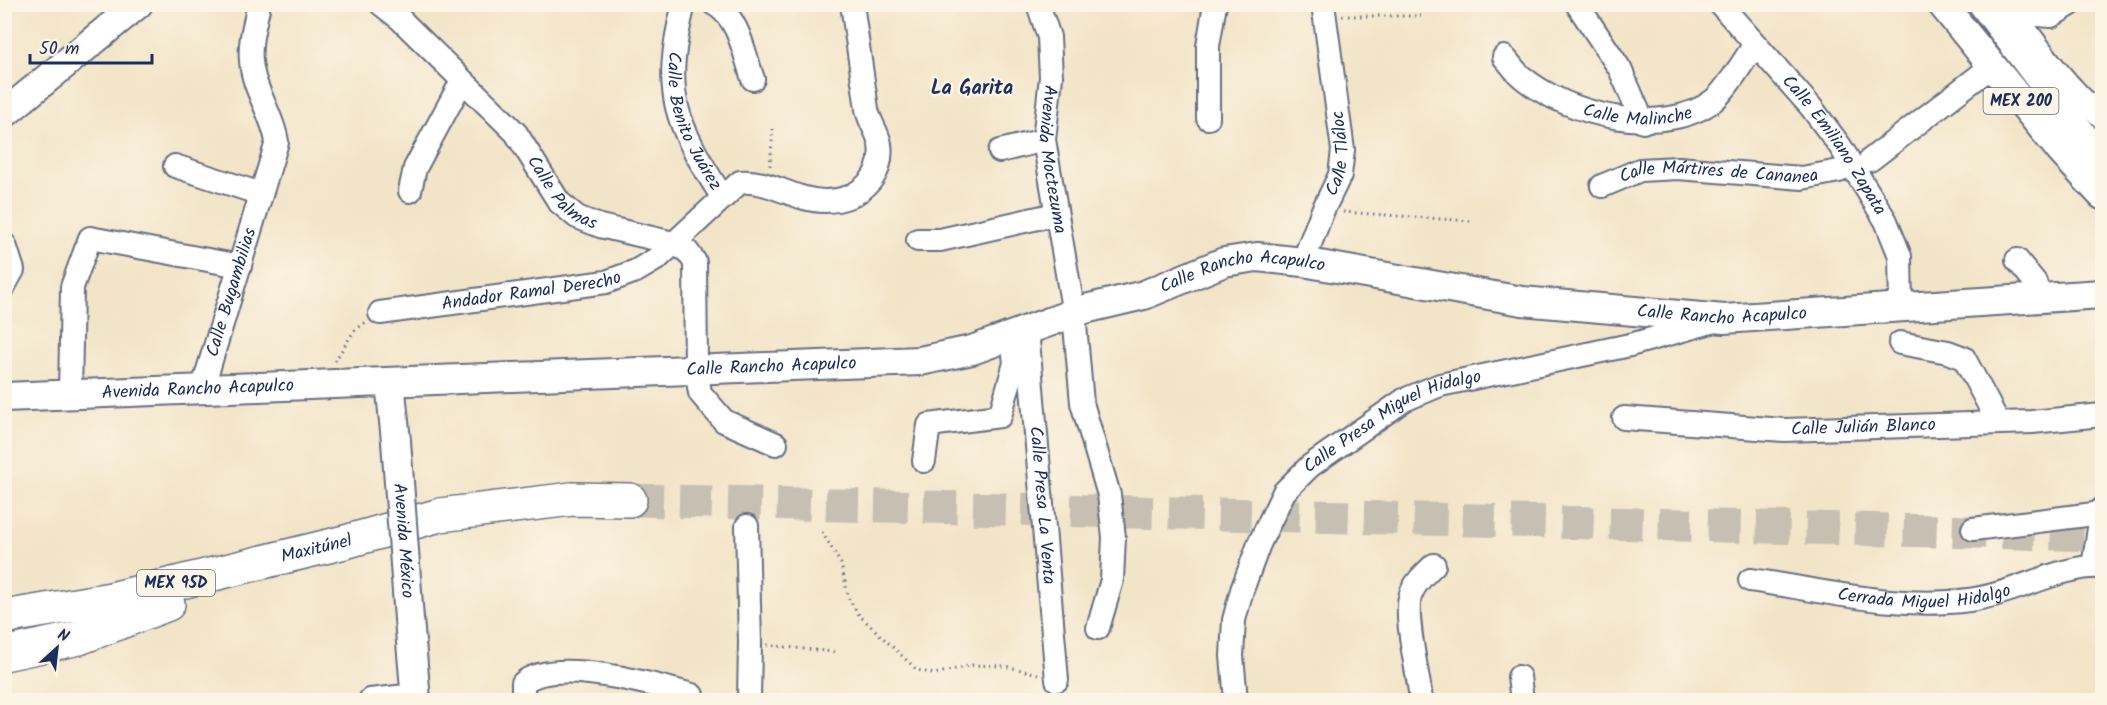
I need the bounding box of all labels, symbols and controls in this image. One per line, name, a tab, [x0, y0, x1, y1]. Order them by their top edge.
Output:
scale bar	[30, 27, 152, 65]
text: 50 m	[39, 35, 79, 64]
street label: Calle Benito Juárez	[659, 50, 729, 196]
street label: Calle Emiliano Zapata	[1774, 68, 1894, 221]
district label: La Garita	[931, 73, 1013, 105]
street label: Avenida Moctezuma	[1029, 83, 1074, 236]
road number: MEX 200	[1984, 88, 2058, 114]
street label: Calle Malinche	[1579, 96, 1696, 134]
street label: Calle Tláloc	[1317, 109, 1358, 201]
street label: Calle Palmas	[519, 150, 602, 238]
street label: Calle Mártires de Cananea	[1615, 153, 1821, 192]
street label: Calle Bugambilias	[198, 224, 265, 360]
street label: Calle Rancho Acapulco	[1155, 242, 1327, 301]
street label: Andador Ramal Derecho	[440, 263, 626, 319]
street label: Calle Rancho Acapulco	[1636, 297, 1808, 334]
street label: Calle Rancho Acapulco	[686, 349, 857, 385]
street label: Calle Presa Miguel Hidalgo	[1297, 362, 1484, 481]
street label: Avenida Rancho Acapulco	[101, 371, 294, 408]
street label: Calle Julián Blanco	[1791, 411, 1936, 444]
street label: Calle Presa La Venta	[1021, 425, 1063, 586]
street label: Avenida México	[385, 482, 422, 599]
street label: Maxitúnel	[278, 526, 356, 572]
road number: MEX 95D	[137, 570, 215, 596]
street label: Cerrada Miguel Hidalgo	[1835, 576, 2015, 617]
north arrow	[27, 618, 87, 678]
text: N	[53, 623, 73, 649]

